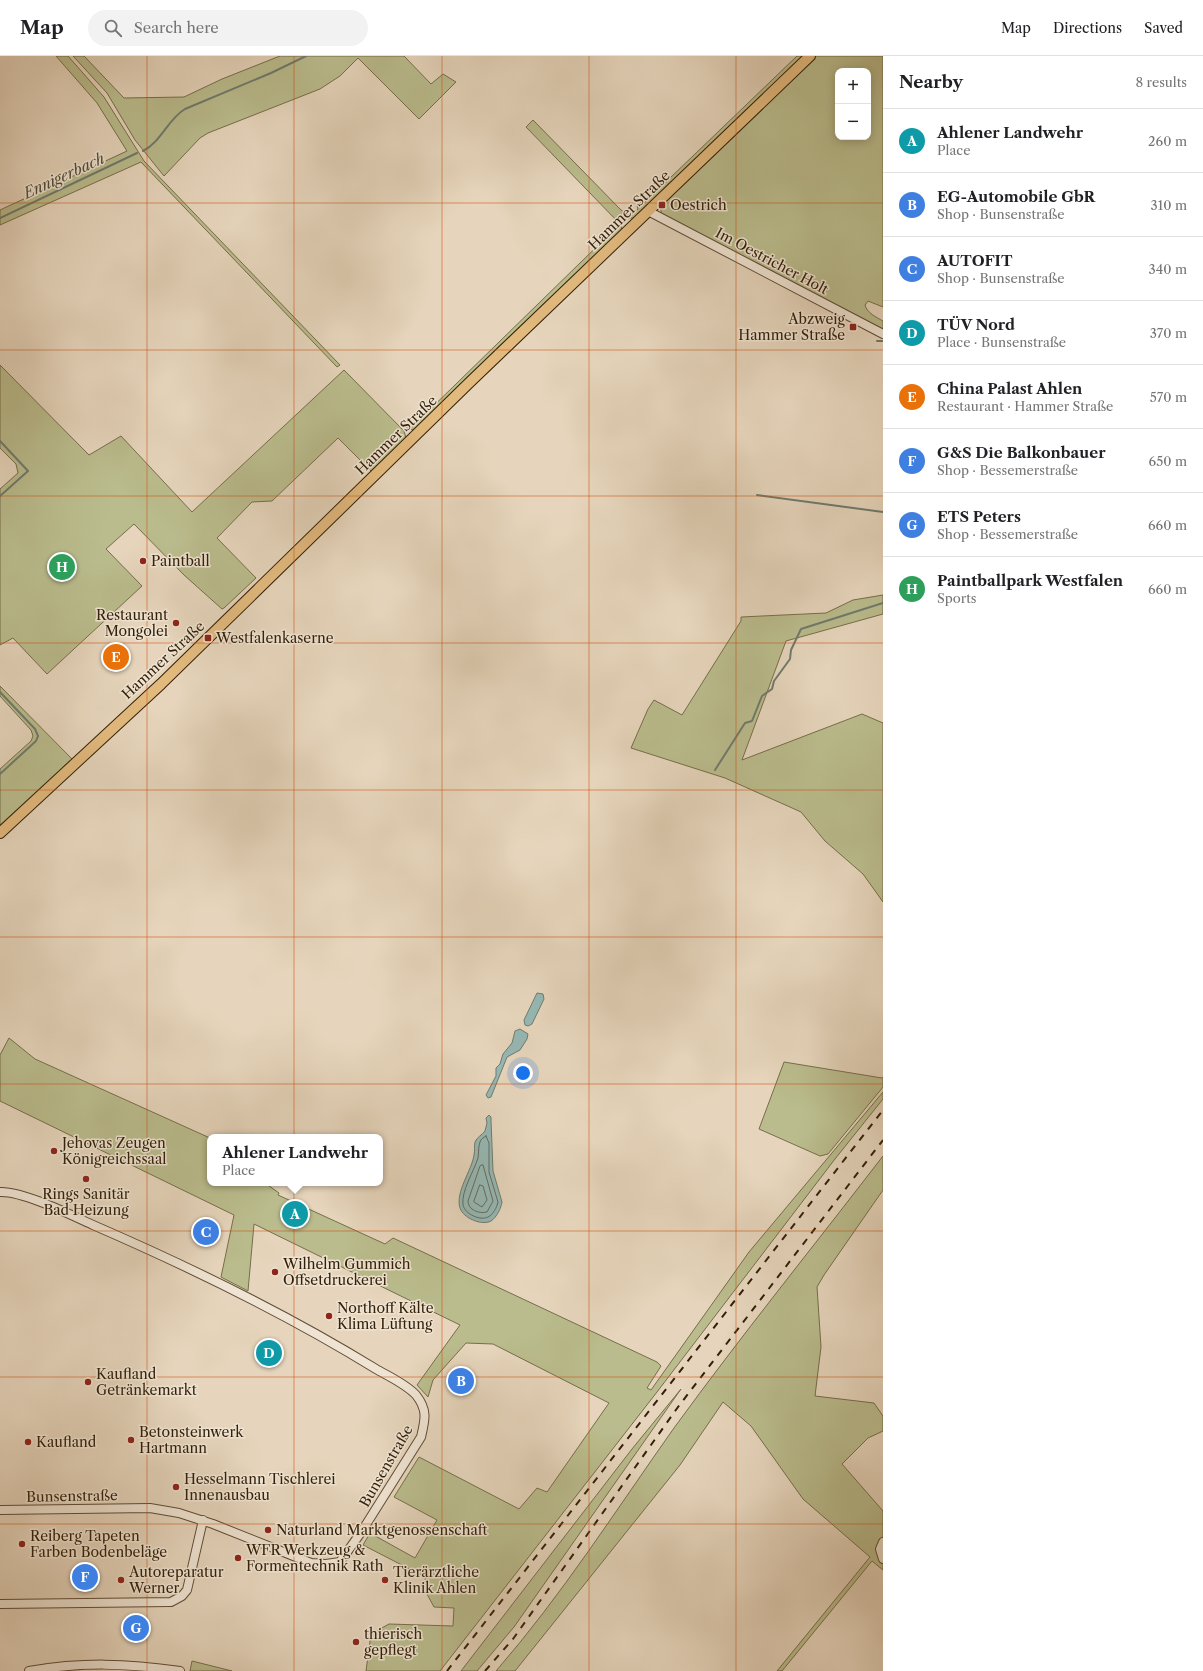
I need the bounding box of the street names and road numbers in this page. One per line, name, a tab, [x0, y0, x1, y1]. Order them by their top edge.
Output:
street label: Hammer Straße	[584, 166, 674, 254]
street label: Im Oestricher Holt	[712, 224, 832, 298]
street label: Hammer Straße	[351, 391, 441, 479]
street label: Hammer Straße	[118, 617, 208, 703]
street label: Bunsenstraße	[355, 1422, 417, 1510]
street label: Bunsenstraße	[26, 1486, 118, 1506]

